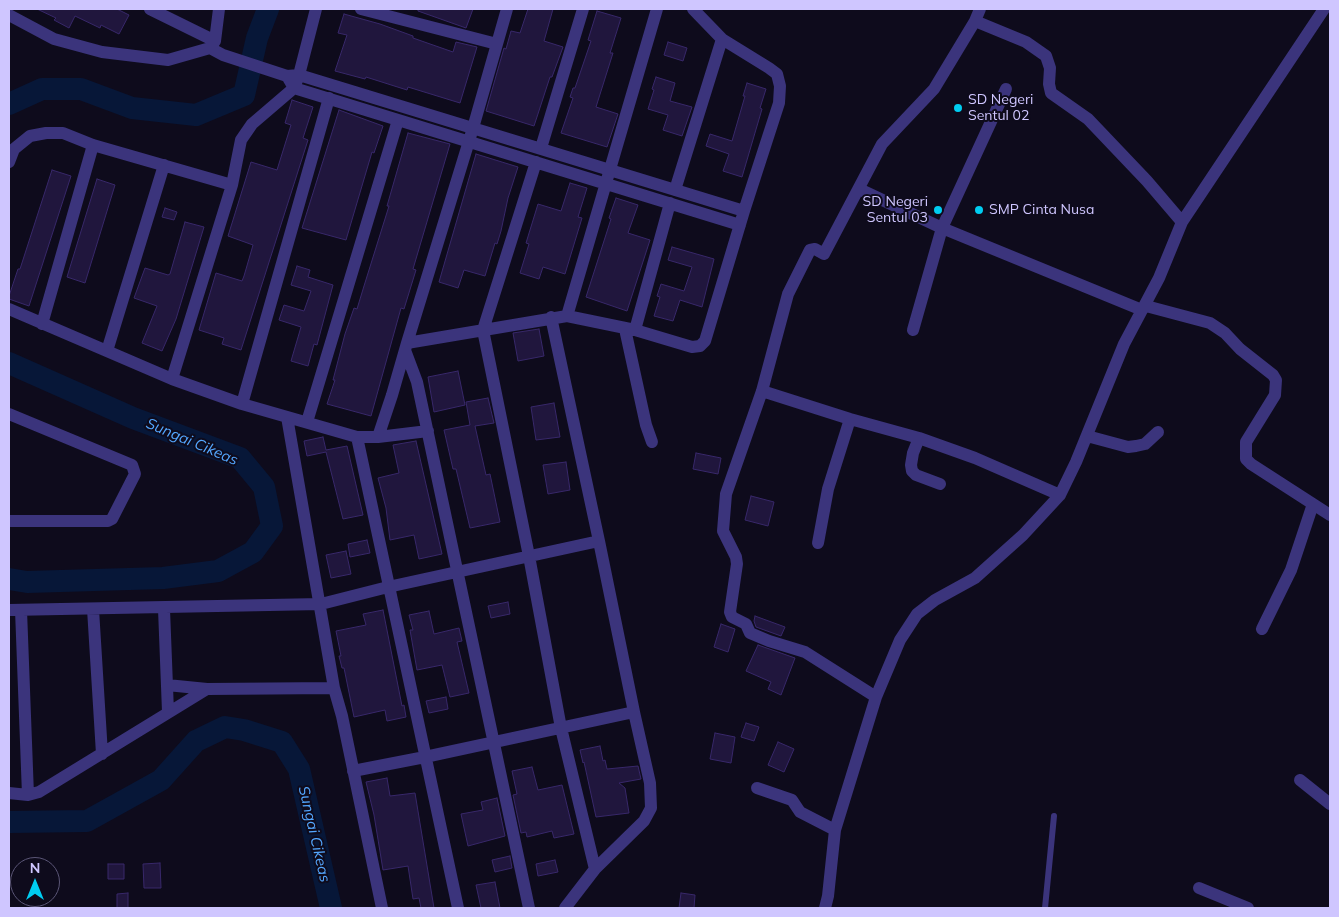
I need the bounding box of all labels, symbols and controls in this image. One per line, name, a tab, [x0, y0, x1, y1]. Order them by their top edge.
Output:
place label: SD Negeri Sentul 02	[968, 92, 1033, 124]
marker: SD Negeri Sentul 02	[952, 102, 964, 114]
place label: SD Negeri Sentul 03	[863, 194, 928, 226]
place label: SMP Cinta Nusa	[989, 202, 1094, 218]
marker: SD Negeri Sentul 03	[932, 204, 944, 216]
marker: SMP Cinta Nusa	[973, 204, 985, 216]
water label: Sungai Cikeas	[143, 415, 241, 469]
water label: Sungai Cikeas	[294, 784, 334, 884]
north arrow	[10, 857, 60, 907]
text: N	[30, 859, 40, 877]

